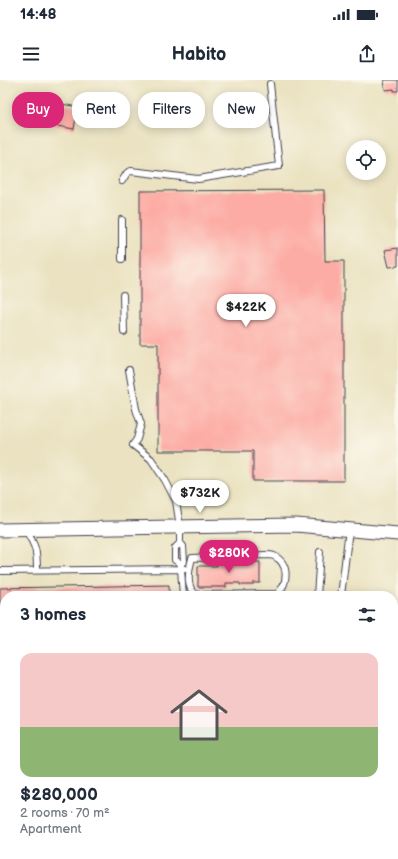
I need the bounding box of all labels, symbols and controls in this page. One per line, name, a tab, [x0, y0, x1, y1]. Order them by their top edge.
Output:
text: 14:48	[20, 5, 57, 24]
icon: menu	[20, 43, 42, 65]
icon: share	[356, 43, 378, 65]
text: Habito	[172, 44, 226, 65]
chip: Buy	[12, 92, 64, 128]
chip: Rent	[72, 92, 130, 128]
chip: Filters	[138, 92, 205, 128]
chip: New	[213, 92, 269, 128]
map controls	[346, 140, 386, 180]
button: locate	[346, 140, 386, 180]
pin: $422K	[218, 294, 274, 328]
text: $422K	[226, 299, 266, 315]
pin: $732K	[172, 480, 228, 514]
text: $732K	[180, 485, 220, 501]
pin: $280K	[201, 540, 257, 574]
text: $280K	[208, 545, 250, 561]
icon: filters	[356, 604, 378, 626]
text: 3 homes	[20, 605, 86, 625]
icon: home	[163, 679, 235, 751]
text: $280,000	[20, 785, 98, 805]
text: 2 rooms · 70 m²	[20, 805, 110, 821]
text: Apartment	[20, 821, 81, 837]

